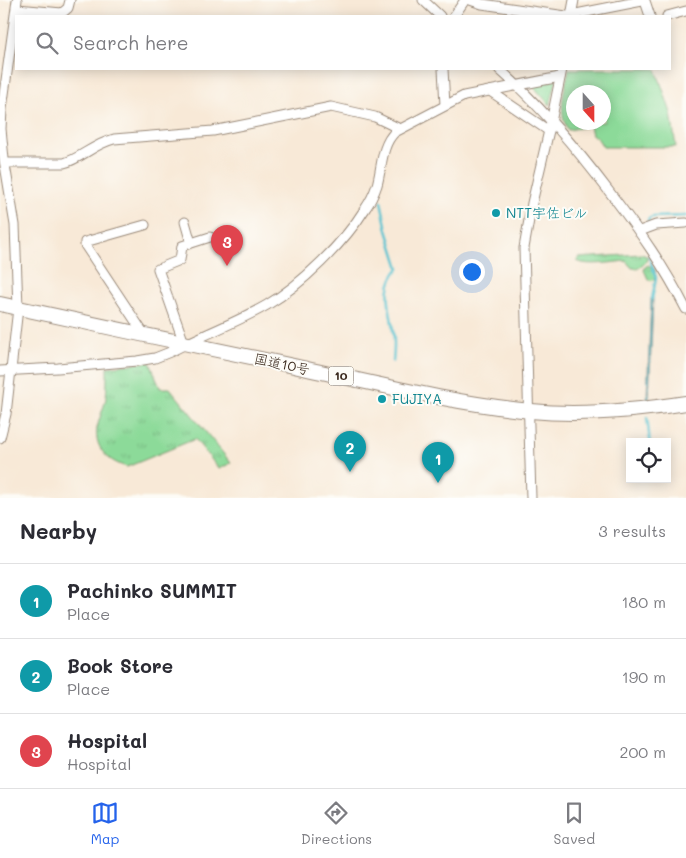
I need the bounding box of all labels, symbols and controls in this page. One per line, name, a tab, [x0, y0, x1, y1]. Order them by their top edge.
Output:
search box	[15, 15, 671, 70]
icon: search	[33, 29, 61, 57]
text: Search here	[73, 30, 189, 55]
north arrow	[566, 85, 611, 130]
place label: NTT宇佐ビル	[506, 203, 588, 222]
marker: NTT宇佐ビル	[490, 207, 502, 219]
pin: 3	[211, 225, 243, 266]
your location	[459, 259, 485, 285]
street label: 国道10号	[252, 348, 312, 379]
road number: 10	[328, 366, 354, 386]
place label: FUJIYA	[392, 389, 442, 408]
marker: FUJIYA	[376, 393, 388, 405]
pin: 2	[334, 431, 366, 472]
map controls	[626, 438, 671, 483]
button: locate	[626, 438, 671, 483]
pin: 1	[422, 442, 454, 483]
text: Nearby	[20, 517, 97, 544]
text: 3 results	[598, 520, 666, 541]
text: Pachinko SUMMIT	[67, 578, 237, 603]
text: 1	[32, 591, 40, 612]
text: 180 m	[621, 591, 666, 612]
text: Place	[67, 603, 110, 624]
text: Book Store	[67, 653, 173, 678]
text: 2	[32, 666, 40, 687]
text: 190 m	[622, 666, 666, 687]
text: Place	[67, 678, 110, 699]
text: Hospital	[67, 728, 147, 753]
text: 3	[31, 741, 41, 762]
text: 200 m	[619, 741, 666, 762]
text: Hospital	[67, 753, 131, 774]
tab: Map	[91, 799, 119, 848]
tab: Directions	[301, 799, 372, 848]
tab: Saved	[554, 799, 595, 848]

